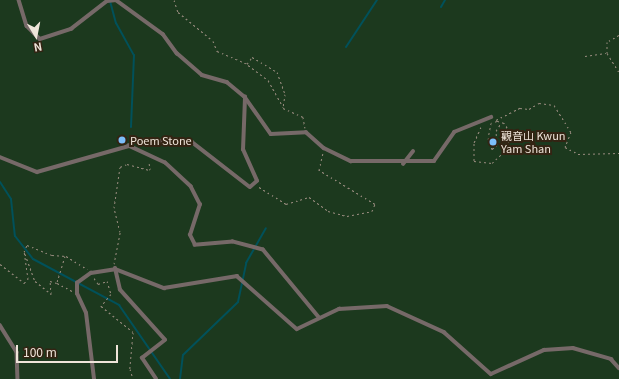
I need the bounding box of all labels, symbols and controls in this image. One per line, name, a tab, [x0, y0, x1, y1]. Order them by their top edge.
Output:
north arrow	[16, 16, 56, 56]
text: N	[33, 39, 44, 56]
place label: 觀音山 Kwun Yam Shan	[501, 129, 566, 155]
place label: Poem Stone	[130, 133, 192, 147]
marker: Poem Stone	[117, 135, 127, 145]
marker: 觀音山 Kwun Yam Shan	[488, 137, 498, 147]
scale bar	[18, 337, 120, 363]
text: 100 m	[23, 343, 57, 360]

